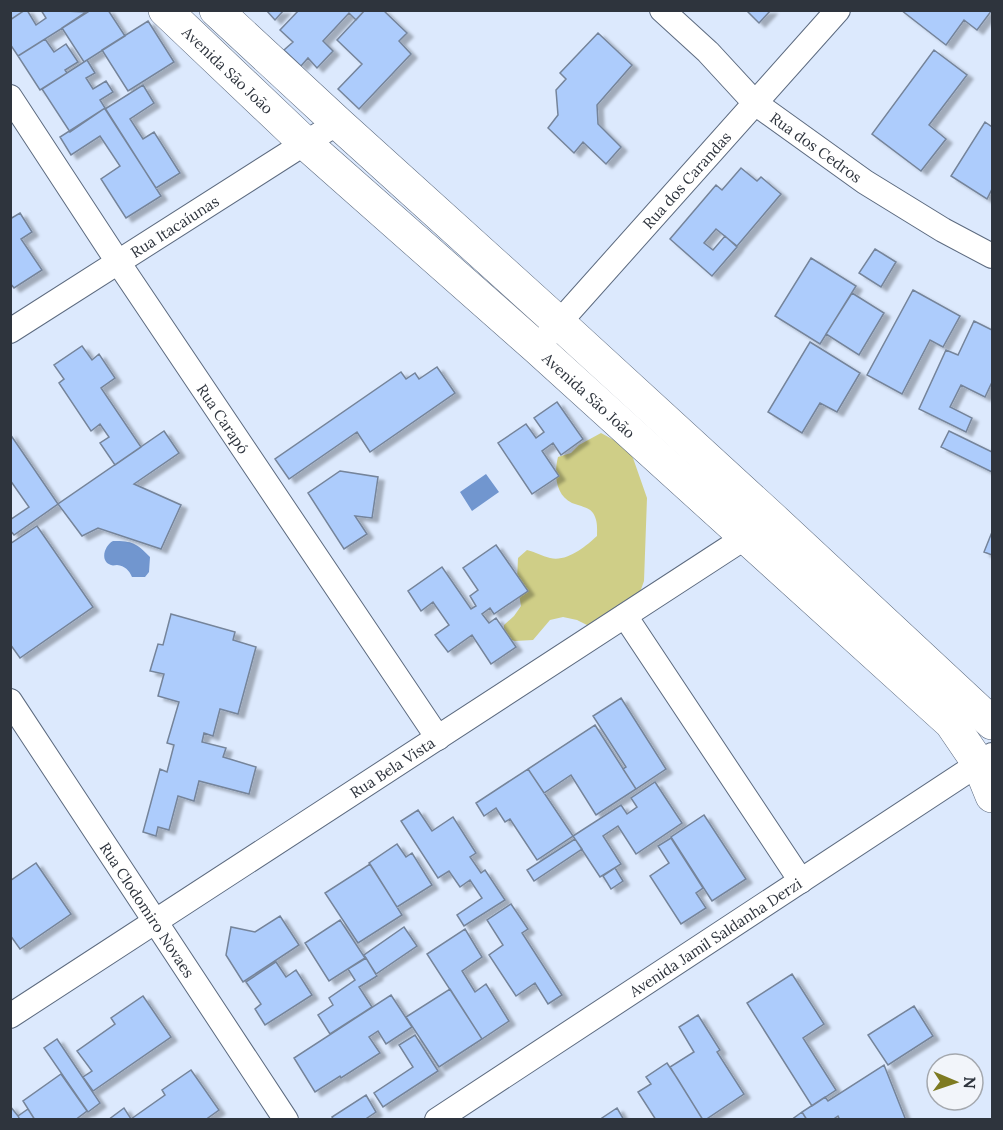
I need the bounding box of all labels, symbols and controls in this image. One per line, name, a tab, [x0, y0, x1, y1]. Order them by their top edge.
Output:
street label: Avenida São João	[178, 21, 278, 118]
street label: Rua dos Cedros	[767, 108, 866, 186]
street label: Rua dos Carandas	[638, 127, 735, 232]
street label: Rua Itacaíunas	[127, 191, 222, 261]
street label: Avenida São João	[538, 348, 640, 442]
street label: Rua Carapó	[193, 380, 254, 457]
street label: Rua Bela Vista	[346, 732, 438, 802]
street label: Rua Clodomiro Novaes	[96, 838, 199, 981]
street label: Avenida Jamil Saldanha Derzi	[625, 874, 805, 1001]
north arrow	[925, 1052, 985, 1112]
text: N	[960, 1076, 980, 1089]

